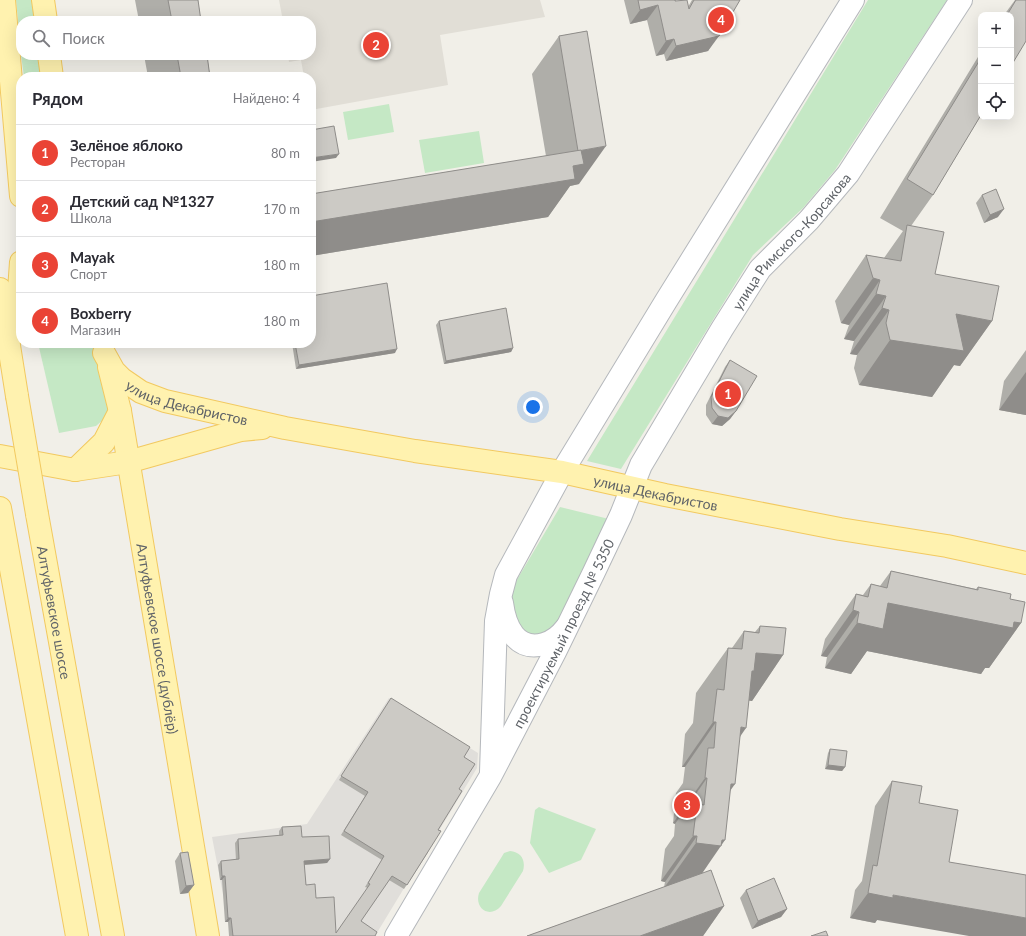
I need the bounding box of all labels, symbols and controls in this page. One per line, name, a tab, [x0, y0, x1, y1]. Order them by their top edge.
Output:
pin: 4	[708, 5, 734, 35]
map controls	[978, 12, 1014, 120]
button: +	[978, 12, 1014, 48]
search box	[16, 16, 316, 60]
icon: search	[30, 27, 52, 49]
text: Поиск	[62, 29, 105, 47]
pin: 2	[363, 30, 389, 60]
button: −	[978, 48, 1014, 84]
button: locate	[978, 84, 1014, 120]
text: Рядом	[32, 88, 83, 109]
text: Найдено: 4	[233, 90, 300, 106]
text: Зелёное яблоко	[70, 136, 183, 154]
text: 1	[41, 145, 49, 161]
text: 80 m	[271, 145, 300, 161]
text: Ресторан	[70, 154, 125, 170]
street label: улица Римского-Корсакова	[728, 169, 854, 313]
text: Детский сад №1327	[70, 192, 214, 210]
text: 2	[41, 201, 49, 217]
text: 170 m	[263, 201, 300, 217]
text: Школа	[70, 210, 112, 226]
text: Mayak	[70, 248, 115, 266]
text: 3	[41, 257, 49, 273]
text: 180 m	[263, 257, 300, 273]
text: Спорт	[70, 266, 107, 282]
text: Boxberry	[70, 304, 132, 322]
text: 4	[41, 313, 49, 329]
text: 180 m	[263, 313, 300, 329]
text: Магазин	[70, 322, 121, 338]
street label: улица Декабристов	[123, 376, 250, 428]
pin: 1	[715, 379, 741, 409]
your location	[523, 397, 543, 417]
street label: улица Декабристов	[592, 471, 719, 514]
street label: проектируемый проезд № 5350	[509, 536, 617, 731]
street label: Алтуфьевское шоссе (дублёр)	[134, 542, 183, 735]
street label: Алтуфьевское шоссе	[34, 544, 75, 681]
pin: 3	[674, 790, 700, 820]

